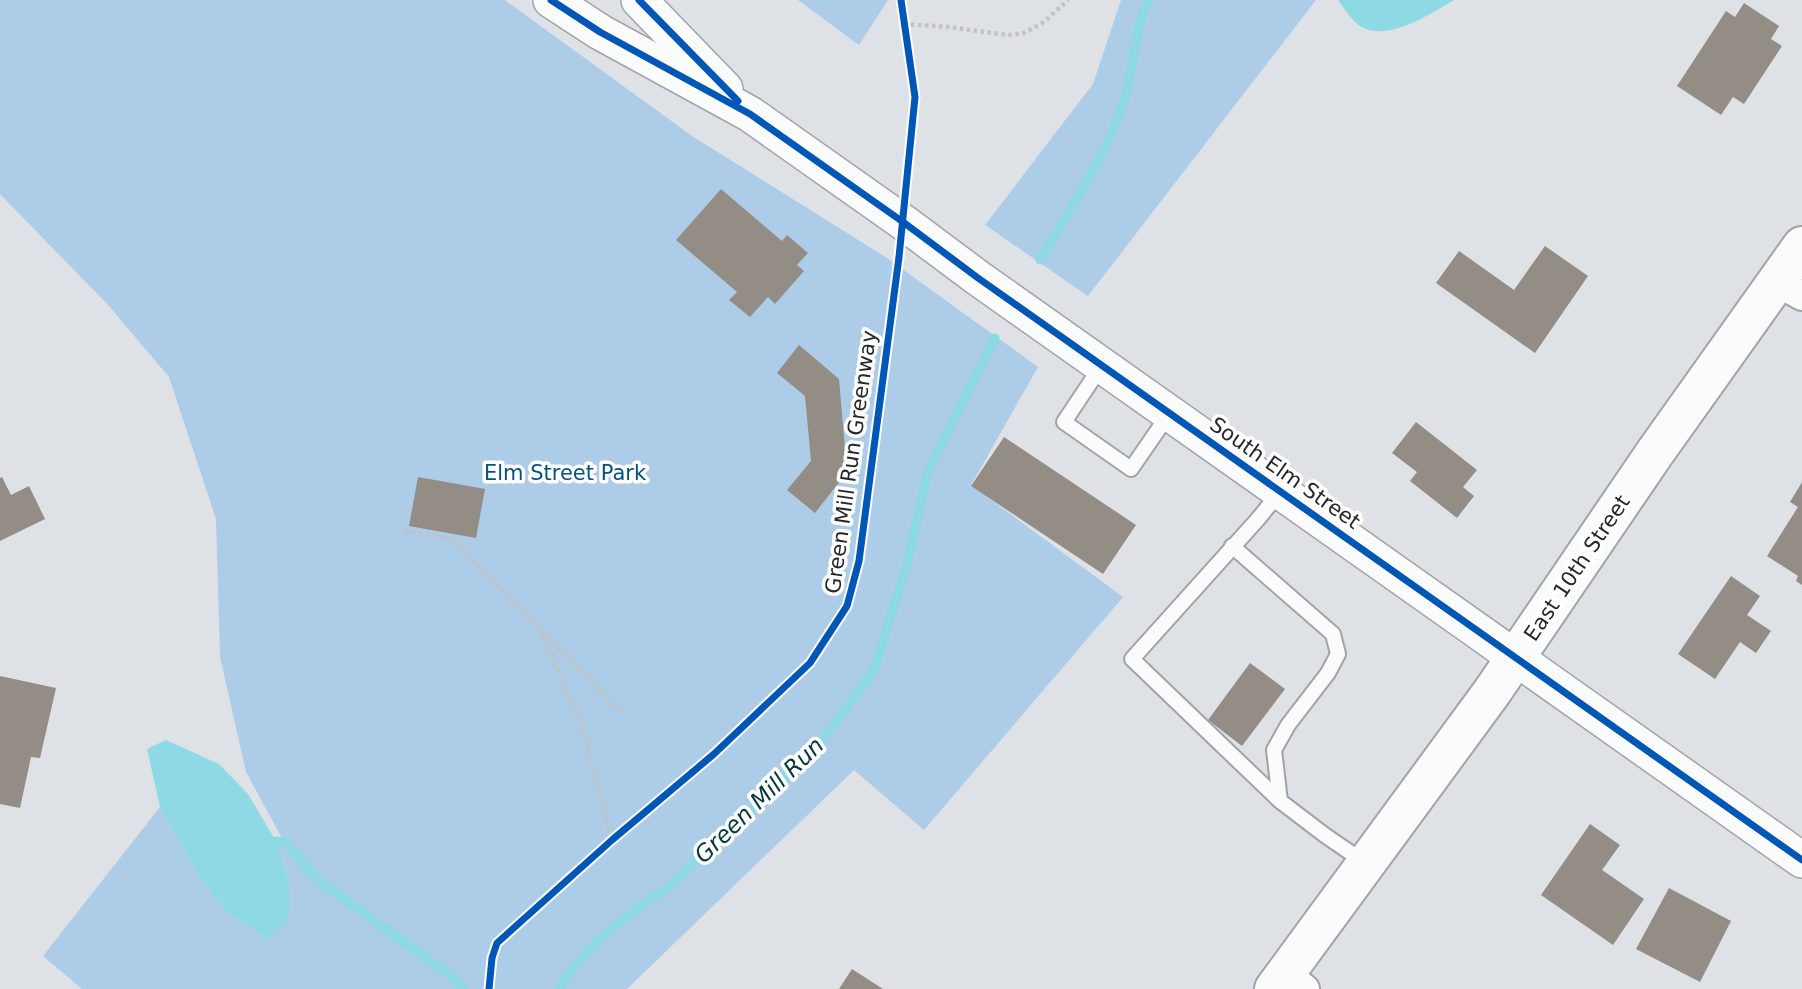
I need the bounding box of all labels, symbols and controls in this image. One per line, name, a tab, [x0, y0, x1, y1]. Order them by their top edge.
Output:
street label: Green Mill Run Greenway	[821, 329, 881, 595]
street label: South Elm Street	[1205, 412, 1365, 534]
park label: Elm Street Park	[484, 461, 647, 485]
street label: East 10th Street	[1519, 491, 1635, 645]
water label: Green Mill Run	[689, 732, 829, 868]

